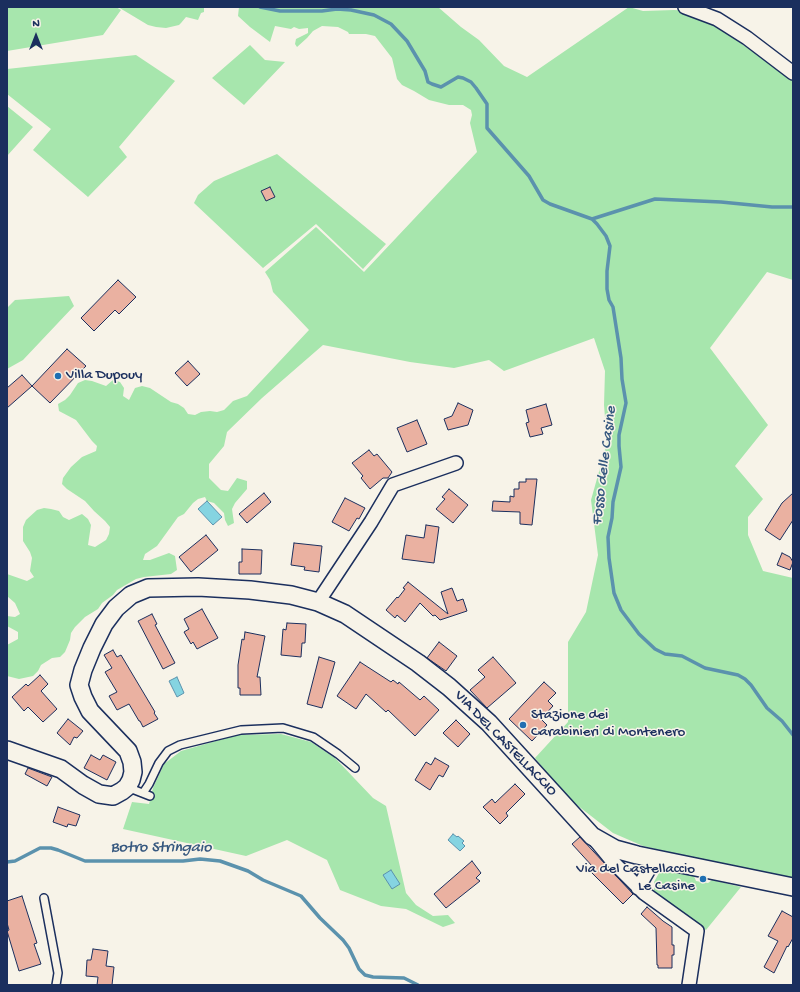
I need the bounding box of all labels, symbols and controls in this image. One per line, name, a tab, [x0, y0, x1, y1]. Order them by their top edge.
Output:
north arrow	[16, 16, 56, 56]
text: N	[32, 18, 40, 30]
place label: Villa Dupouy	[66, 367, 142, 385]
marker: Villa Dupouy	[53, 371, 63, 381]
water label: Fosso delle Casine	[588, 405, 622, 527]
street label: VIA DEL CASTELLACCIO	[450, 687, 560, 801]
place label: Stazione dei Carabinieri di Montenero	[531, 707, 685, 742]
marker: Stazione dei Carabinieri di Montenero	[518, 720, 528, 730]
water label: Botro Stringaio	[110, 839, 212, 859]
place label: Via del Castellaccio Le Casine	[576, 861, 695, 896]
marker: Via del Castellaccio Le Casine	[698, 874, 708, 884]

